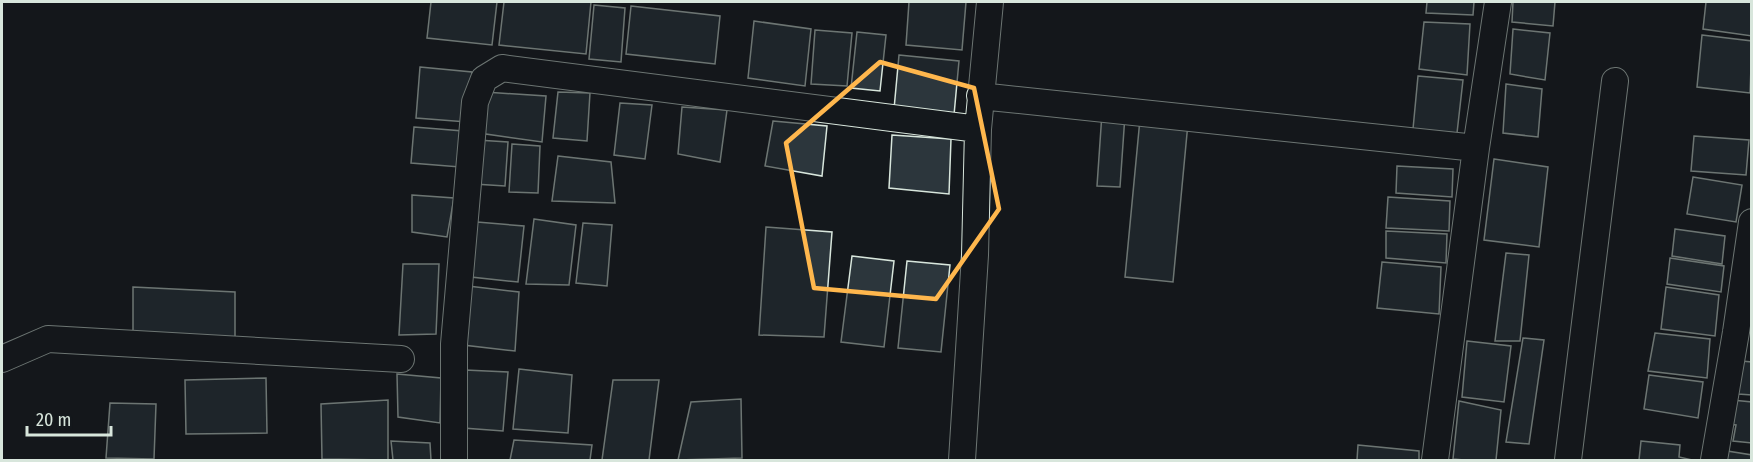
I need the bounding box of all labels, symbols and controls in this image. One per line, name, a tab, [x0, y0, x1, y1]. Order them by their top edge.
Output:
scale bar	[27, 399, 111, 437]
text: 20 m	[36, 409, 71, 431]

